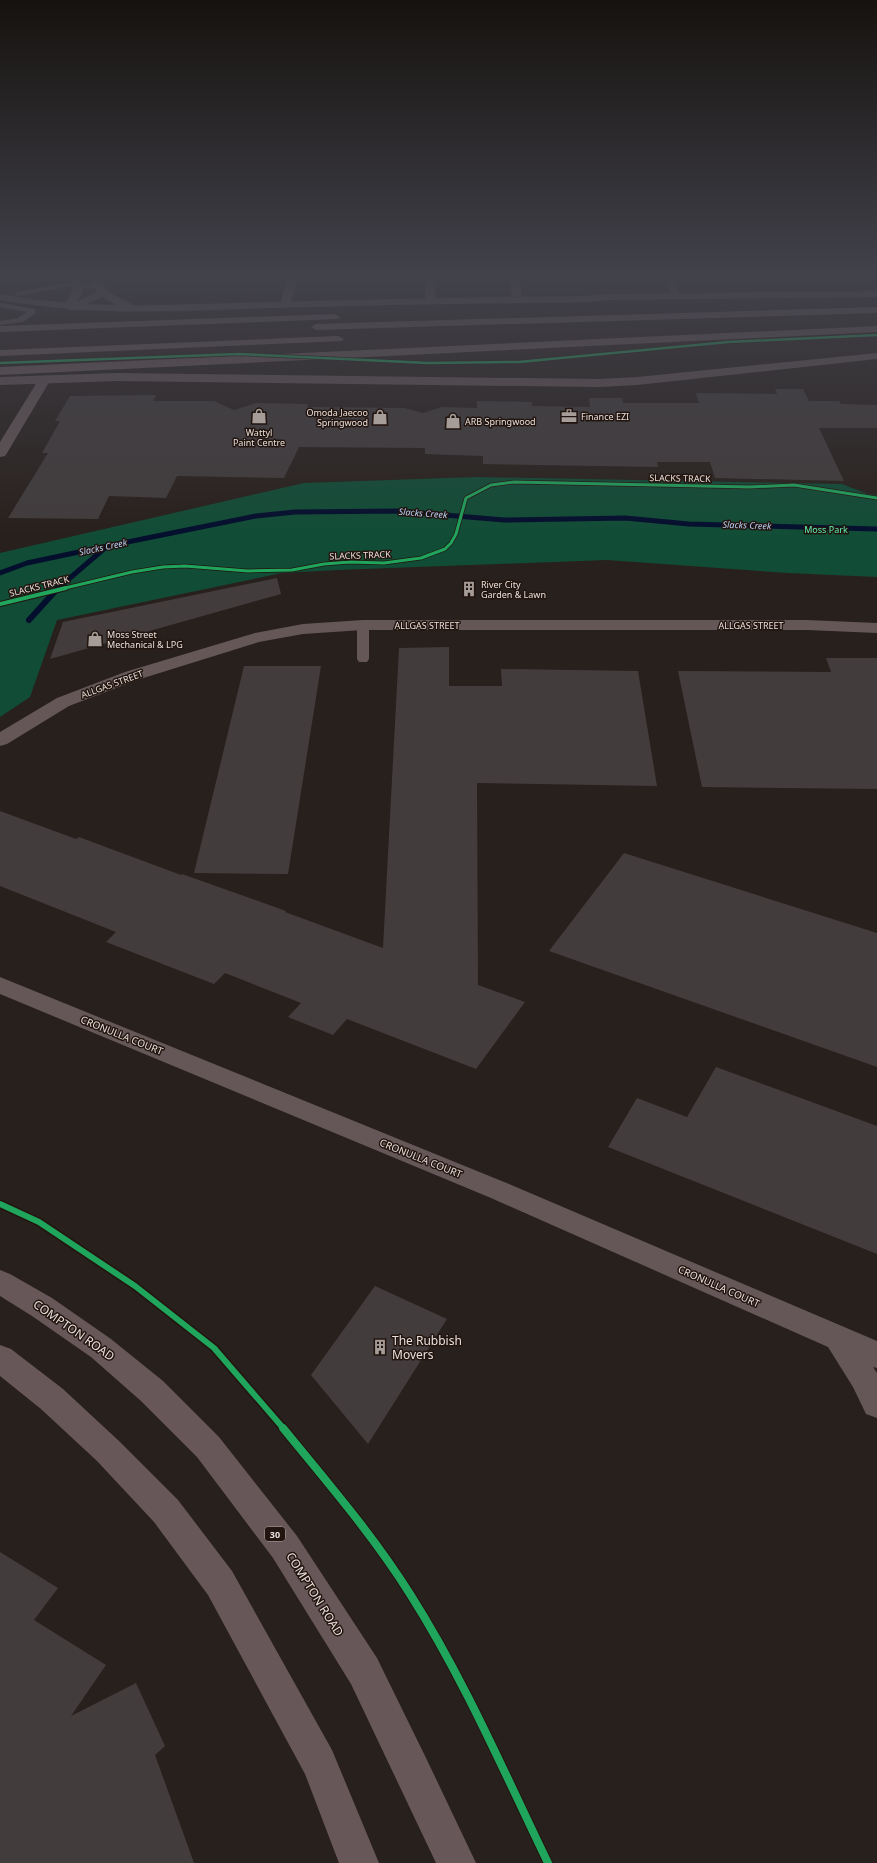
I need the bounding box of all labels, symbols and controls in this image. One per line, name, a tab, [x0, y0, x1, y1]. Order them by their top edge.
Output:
place label: Omoda Jaecoo Springwood	[306, 406, 368, 429]
shop icon: Wattyl Paint Centre	[250, 407, 268, 425]
office icon: Finance EZI	[560, 407, 578, 425]
shop icon: Omoda Jaecoo Springwood	[371, 408, 389, 426]
place label: Finance EZI	[581, 410, 629, 423]
shop icon: ARB Springwood	[444, 412, 462, 430]
place label: ARB Springwood	[465, 415, 536, 428]
place label: Wattyl Paint Centre	[233, 426, 285, 449]
street label: SLACKS TRACK	[649, 471, 711, 485]
water label: Slacks Creek	[398, 505, 448, 521]
water label: Slacks Creek	[722, 518, 772, 532]
park label: Moss Park	[804, 523, 848, 536]
water label: Slacks Creek	[78, 535, 129, 558]
street label: SLACKS TRACK	[329, 547, 391, 563]
street label: SLACKS TRACK	[8, 572, 71, 600]
place label: River City Garden & Lawn	[481, 578, 546, 601]
building icon: River City Garden & Lawn	[460, 580, 478, 598]
street label: ALLGAS STREET	[394, 619, 460, 632]
street label: ALLGAS STREET	[718, 619, 784, 632]
place label: Moss Street Mechanical & LPG	[107, 628, 183, 651]
shop icon: Moss Street Mechanical & LPG	[86, 630, 104, 648]
street label: ALLGAS STREET	[79, 667, 145, 701]
street label: CRONULLA COURT	[79, 1012, 166, 1058]
street label: CRONULLA COURT	[378, 1135, 465, 1181]
street label: CRONULLA COURT	[676, 1262, 762, 1310]
street label: COMPTON ROAD	[30, 1296, 118, 1365]
place label: The Rubbish Movers	[392, 1332, 462, 1363]
building icon: The Rubbish Movers	[371, 1338, 389, 1356]
road number: 30	[265, 1527, 285, 1541]
street label: COMPTON ROAD	[282, 1549, 348, 1639]

